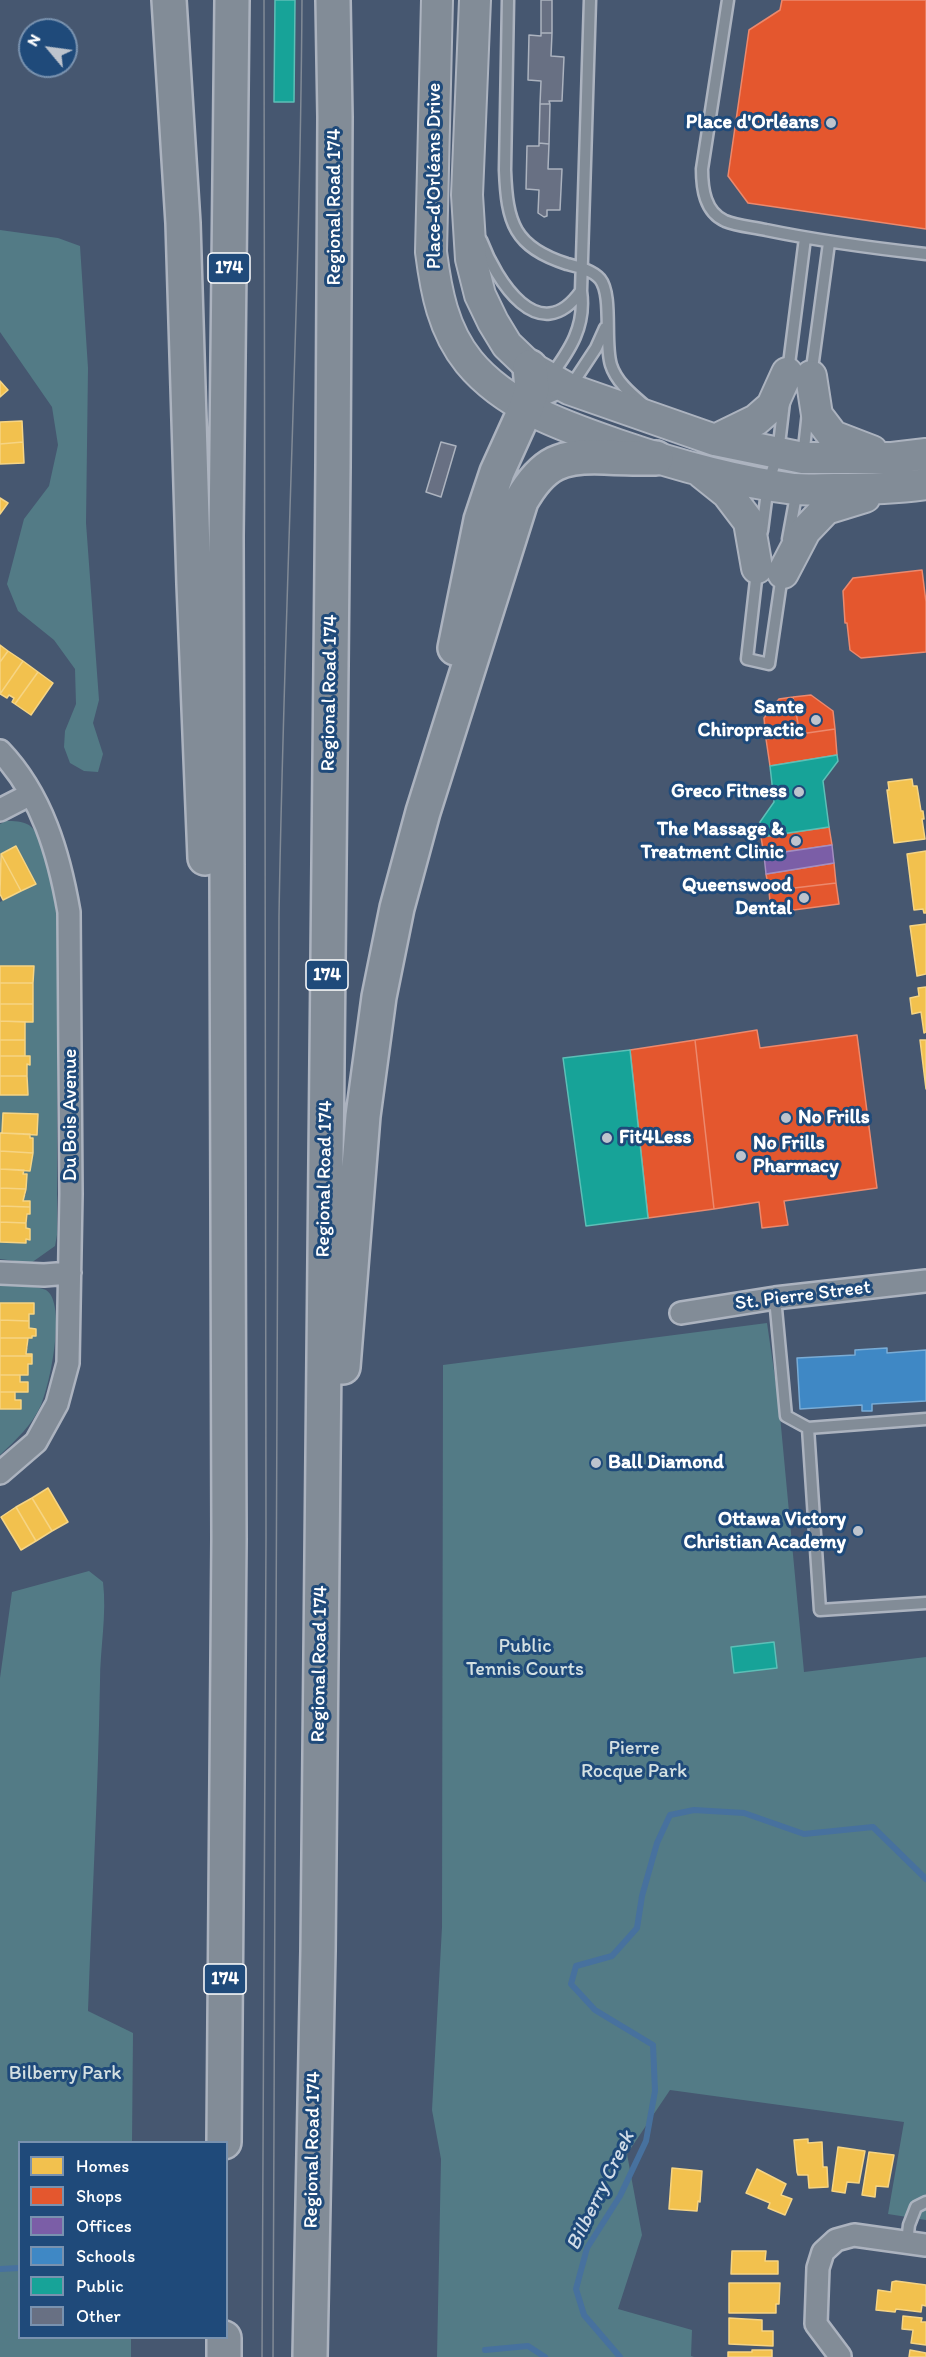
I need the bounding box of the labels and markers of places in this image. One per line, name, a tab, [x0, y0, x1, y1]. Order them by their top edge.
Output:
place label: Place d'Orléans	[686, 111, 819, 135]
marker: Place d'Orléans	[824, 116, 838, 130]
place label: Sante Chiropractic	[698, 696, 804, 743]
marker: Sante Chiropractic	[809, 713, 823, 727]
place label: Greco Fitness	[671, 780, 787, 804]
marker: Greco Fitness	[792, 785, 806, 799]
place label: The Massage & Treatment Clinic	[641, 818, 784, 865]
marker: The Massage & Treatment Clinic	[789, 834, 803, 848]
place label: Queenswood Dental	[682, 874, 792, 921]
marker: Queenswood Dental	[797, 891, 811, 905]
place label: No Frills	[798, 1106, 870, 1130]
marker: No Frills	[779, 1111, 793, 1125]
place label: Fit4Less	[619, 1126, 691, 1150]
marker: Fit4Less	[600, 1131, 614, 1145]
place label: No Frills Pharmacy	[753, 1132, 839, 1179]
marker: No Frills Pharmacy	[734, 1149, 748, 1163]
place label: Ball Diamond	[608, 1451, 724, 1475]
marker: Ball Diamond	[589, 1456, 603, 1470]
place label: Ottawa Victory Christian Academy	[684, 1508, 846, 1555]
marker: Ottawa Victory Christian Academy	[851, 1524, 865, 1538]

